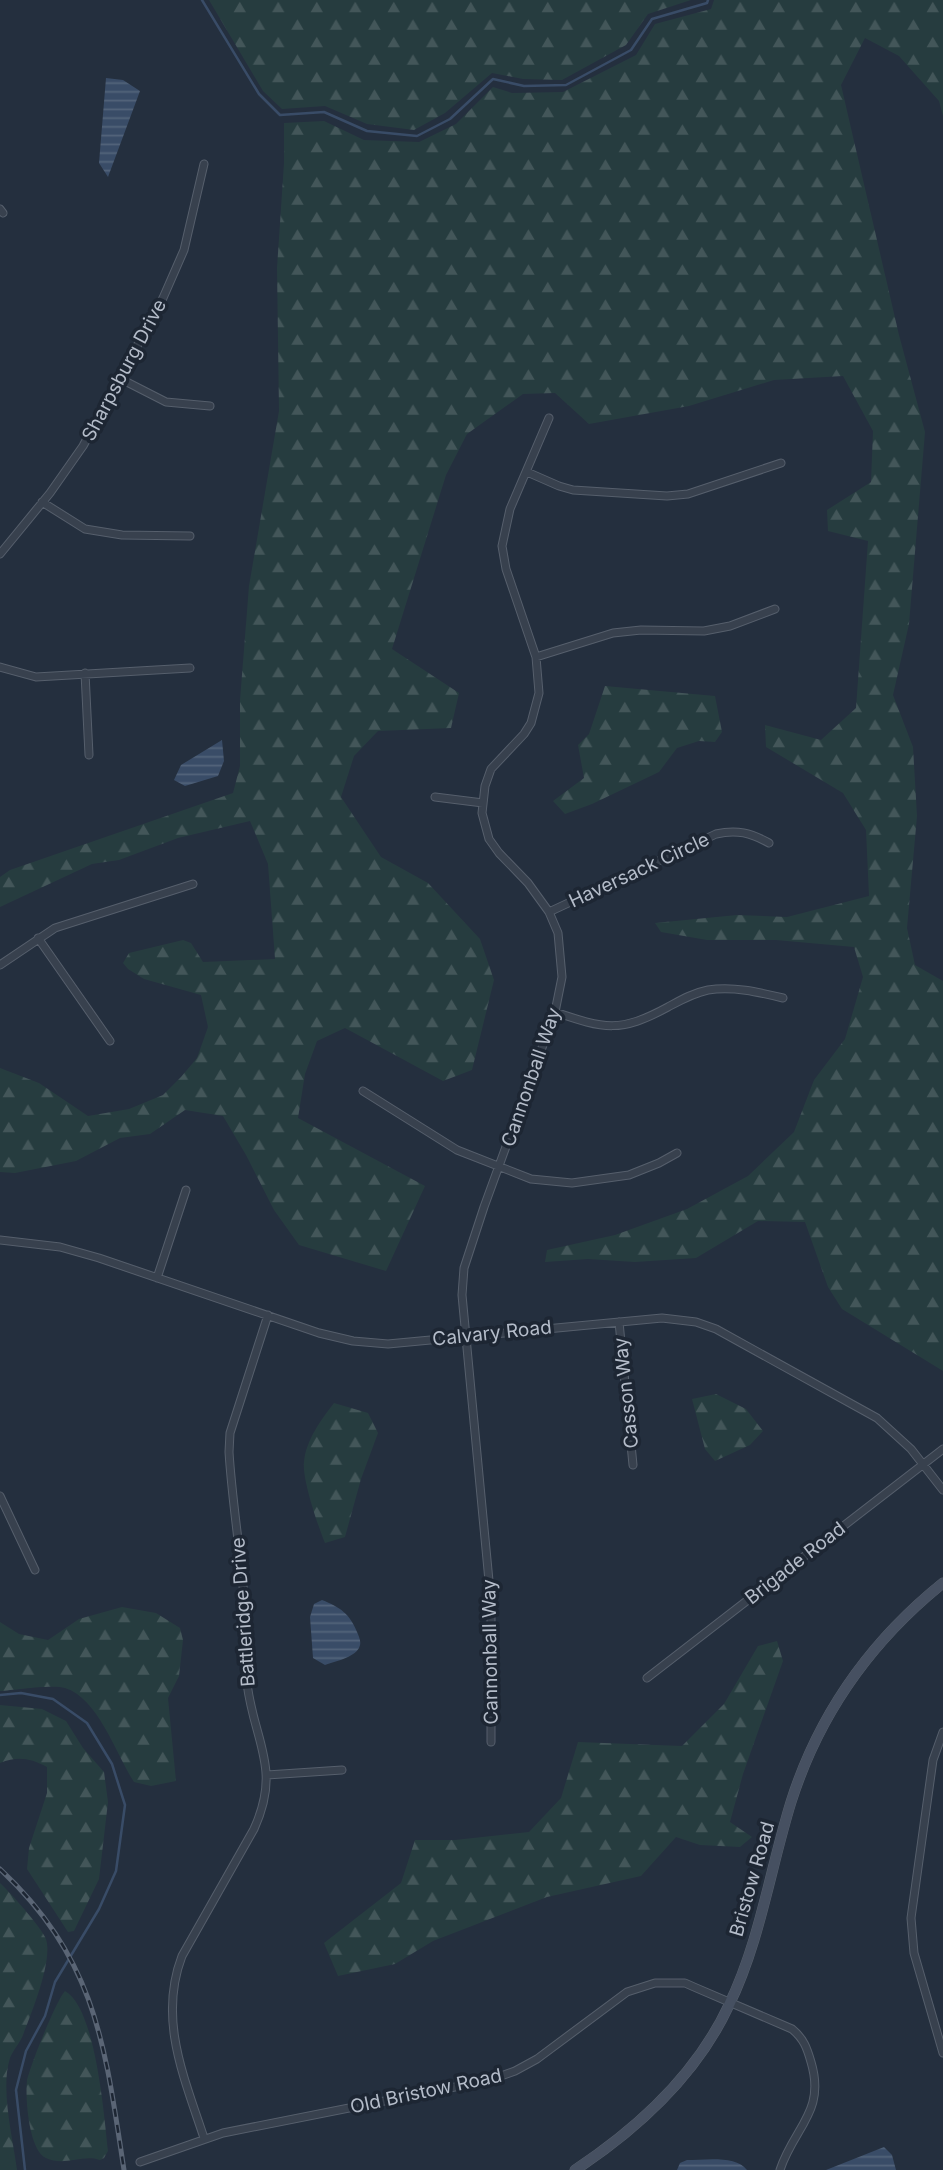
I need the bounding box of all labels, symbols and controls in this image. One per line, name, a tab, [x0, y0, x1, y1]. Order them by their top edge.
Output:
street label: Sharpsburg Drive	[77, 295, 171, 445]
street label: Haversack Circle	[565, 827, 713, 913]
street label: Cannonball Way	[496, 1004, 566, 1150]
street label: Calvary Road	[431, 1315, 553, 1351]
street label: Casson Way	[609, 1336, 643, 1450]
street label: Brigade Road	[740, 1517, 850, 1609]
street label: Battleridge Drive	[226, 1537, 260, 1687]
street label: Cannonball Way	[477, 1579, 503, 1725]
street label: Bristow Road	[725, 1819, 779, 1939]
street label: Old Bristow Road	[348, 2064, 504, 2118]

